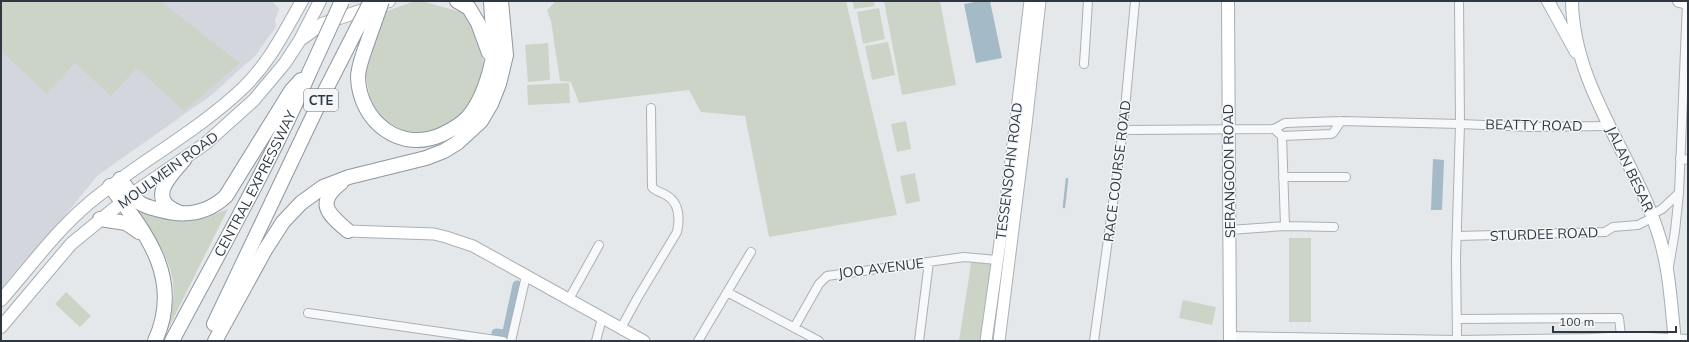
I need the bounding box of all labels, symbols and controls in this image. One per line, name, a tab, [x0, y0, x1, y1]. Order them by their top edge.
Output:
road number: CTE	[304, 89, 338, 111]
street label: RACE COURSE ROAD	[1099, 99, 1135, 243]
street label: TESSENSOHN ROAD	[992, 101, 1026, 241]
street label: SERANGOON ROAD	[1219, 104, 1239, 238]
street label: CENTRAL EXPRESSWAY	[210, 107, 300, 260]
street label: BEATTY ROAD	[1485, 115, 1583, 135]
street label: JALAN BESAR	[1602, 123, 1658, 215]
street label: MOULMEIN ROAD	[114, 128, 222, 212]
street label: STURDEE ROAD	[1489, 223, 1599, 245]
street label: JOO AVENUE	[837, 254, 925, 282]
scale bar	[1553, 308, 1676, 334]
text: 100 m	[1559, 314, 1594, 329]

